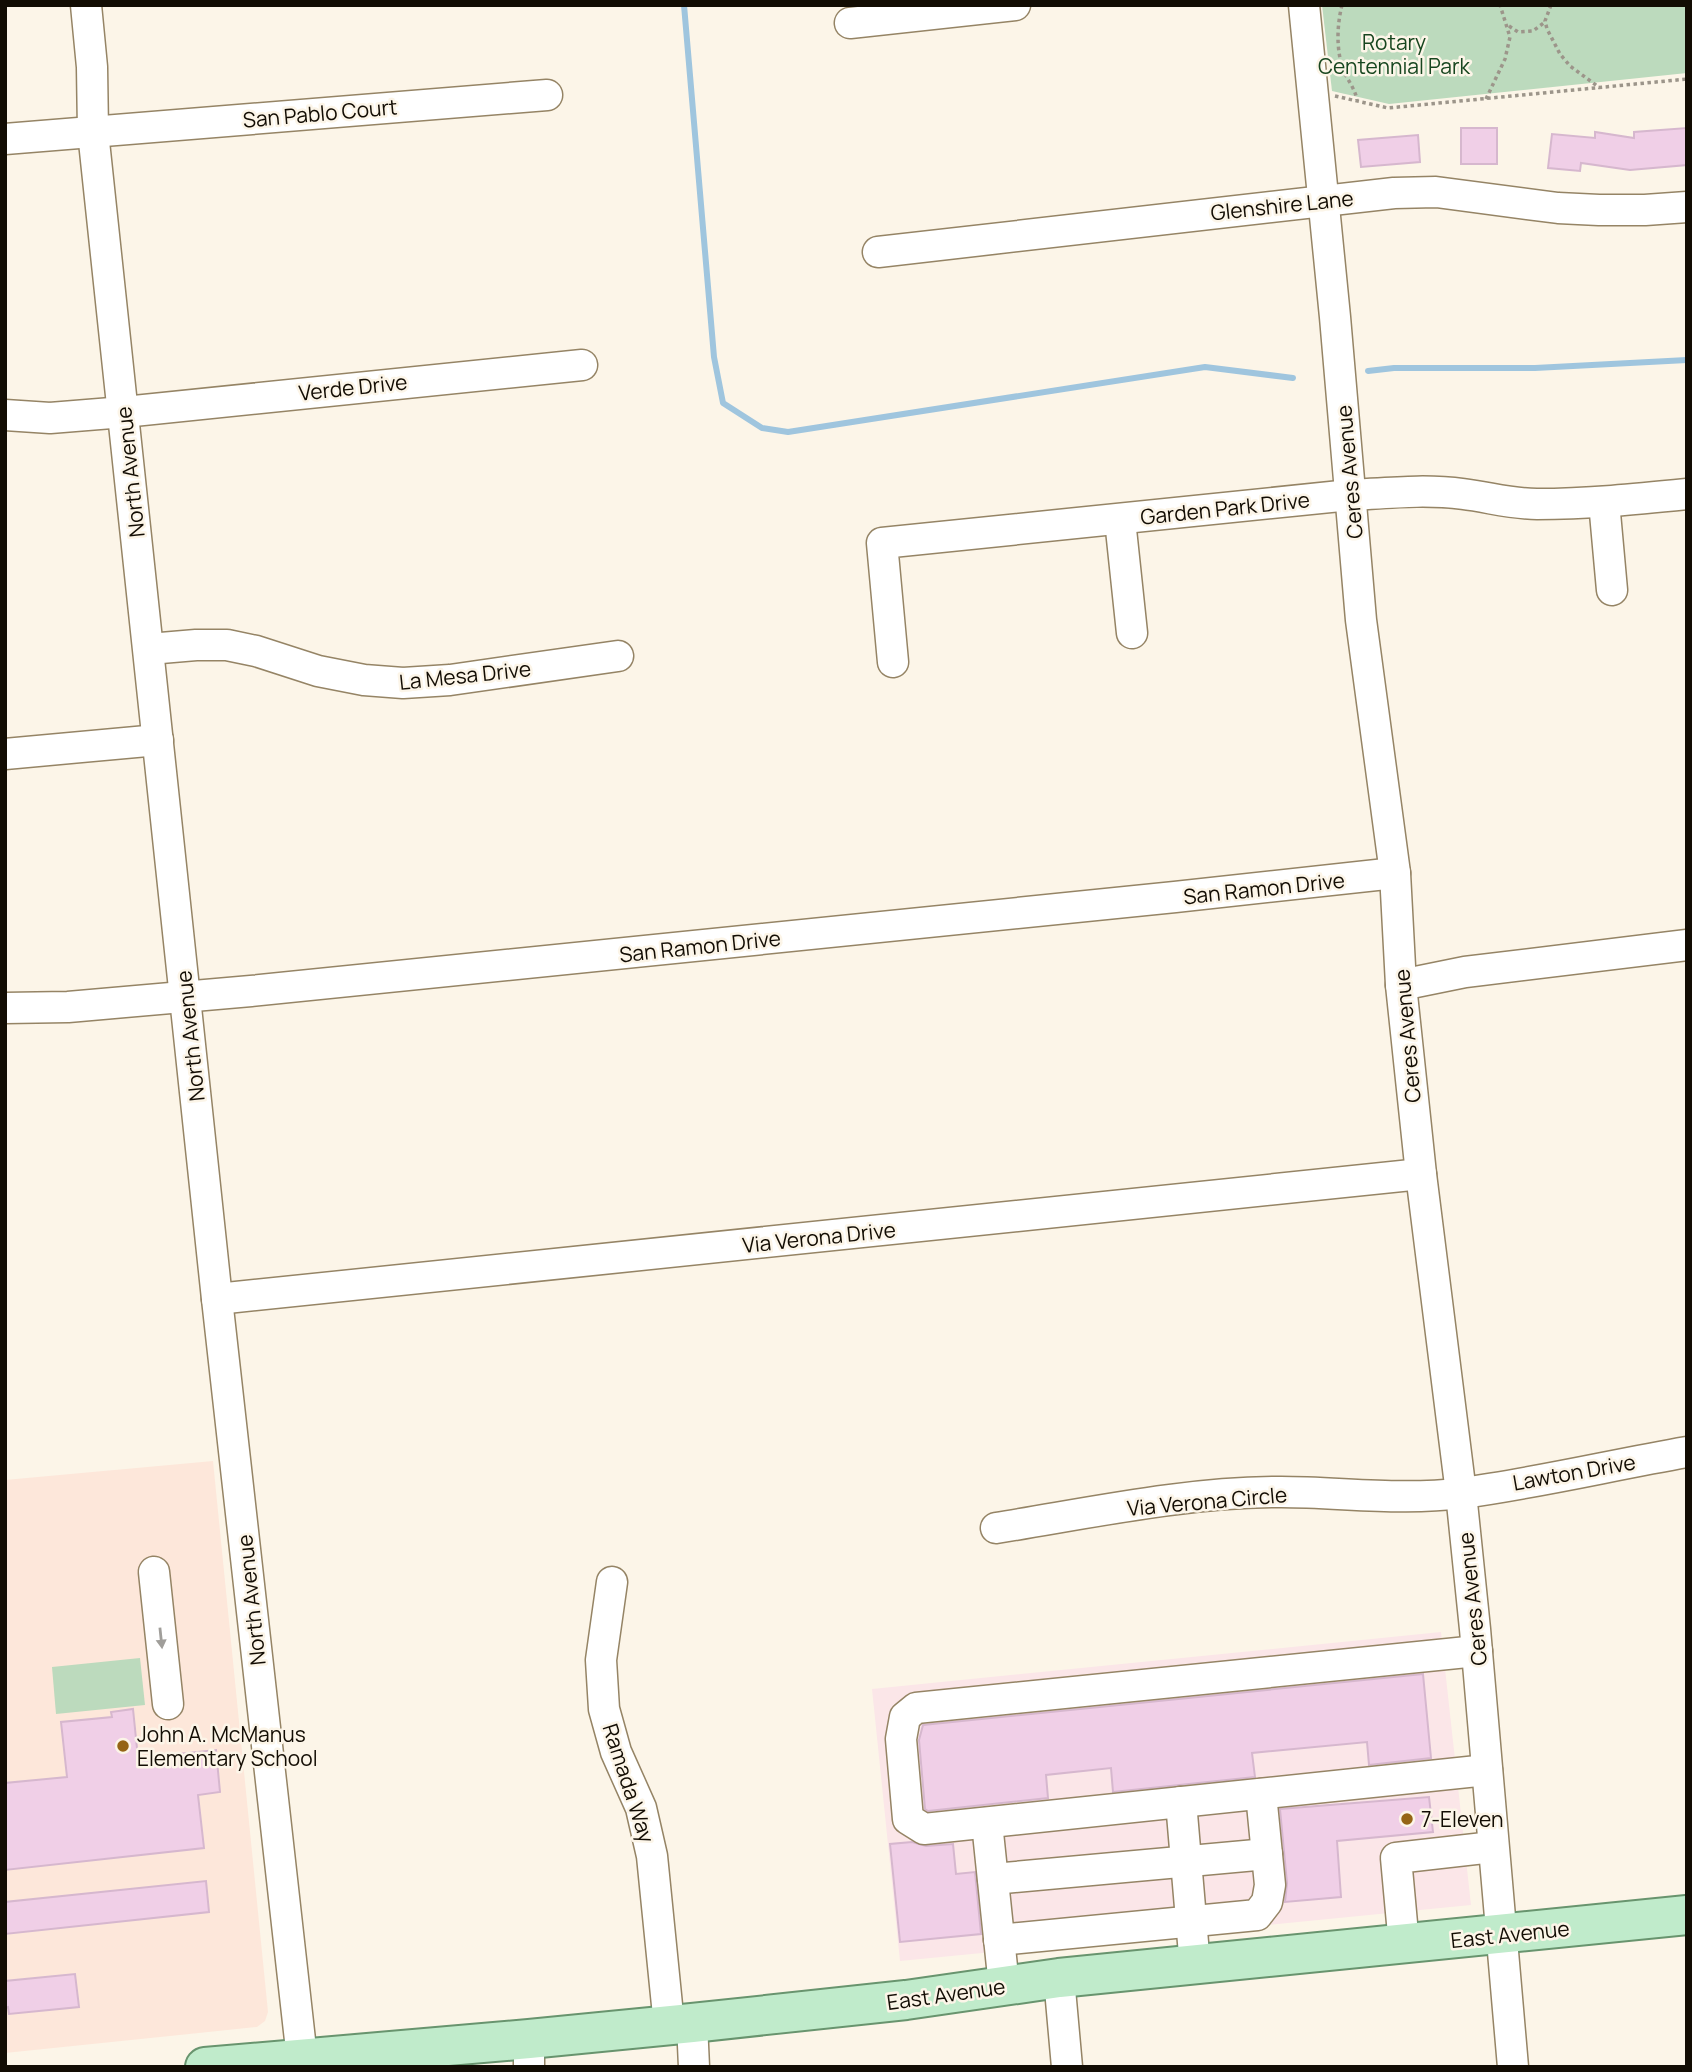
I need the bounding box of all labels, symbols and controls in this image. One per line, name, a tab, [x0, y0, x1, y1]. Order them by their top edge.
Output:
park label: Rotary Centennial Park	[1318, 28, 1471, 80]
street label: San Pablo Court	[242, 92, 398, 134]
street label: Glenshire Lane	[1209, 184, 1355, 226]
street label: Verde Drive	[297, 367, 409, 407]
street label: Ceres Avenue	[1329, 404, 1369, 540]
street label: North Avenue	[109, 405, 151, 539]
street label: Garden Park Drive	[1139, 485, 1311, 531]
street label: La Mesa Drive	[398, 654, 532, 696]
street label: San Ramon Drive	[1182, 866, 1346, 910]
street label: San Ramon Drive	[618, 924, 782, 968]
street label: Ceres Avenue	[1387, 968, 1427, 1104]
street label: North Avenue	[169, 969, 211, 1103]
street label: Via Verona Drive	[741, 1215, 897, 1259]
street label: Lawton Drive	[1510, 1447, 1638, 1497]
street label: Via Verona Circle	[1126, 1480, 1288, 1522]
street label: Ceres Avenue	[1451, 1531, 1493, 1667]
street label: North Avenue	[230, 1533, 272, 1667]
one-way arrow	[156, 1627, 167, 1649]
place label: John A. McManus Elementary School	[137, 1720, 318, 1772]
street label: Ramada Way	[597, 1720, 661, 1846]
marker: John A. McManus Elementary School	[115, 1738, 131, 1754]
place label: 7-Eleven	[1421, 1805, 1504, 1833]
marker: 7-Eleven	[1399, 1811, 1415, 1827]
street label: East Avenue	[1449, 1914, 1571, 1954]
street label: East Avenue	[885, 1972, 1007, 2016]

